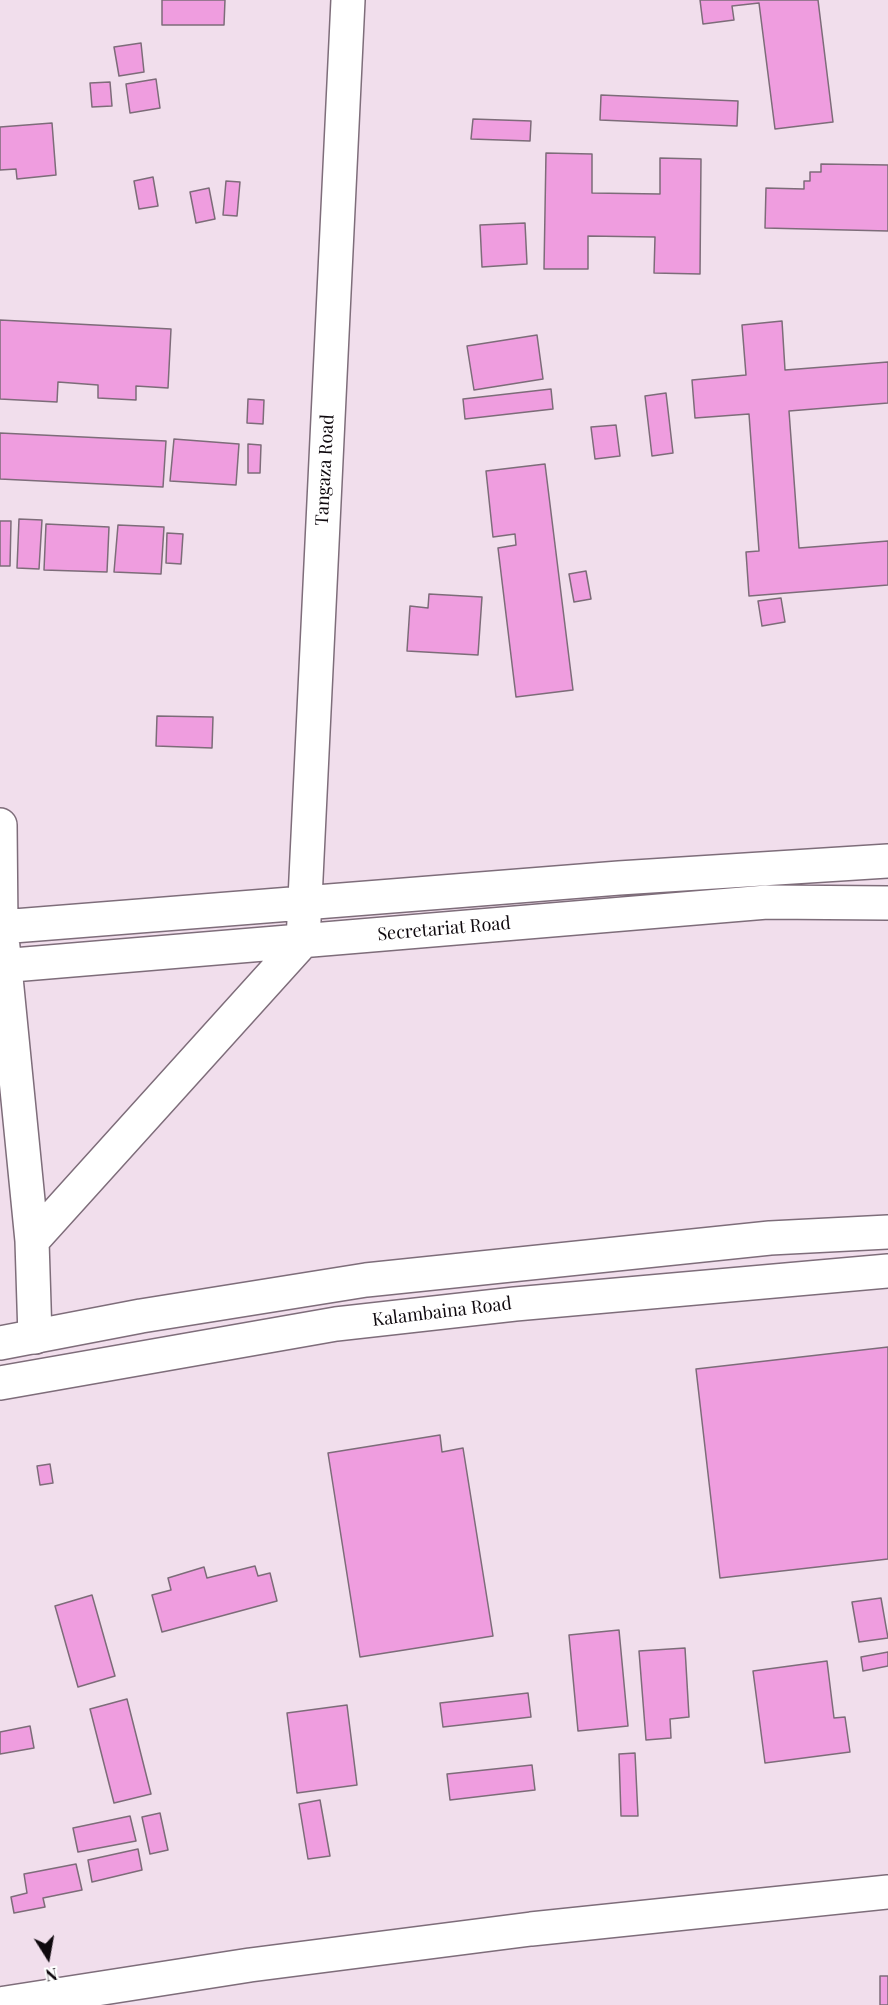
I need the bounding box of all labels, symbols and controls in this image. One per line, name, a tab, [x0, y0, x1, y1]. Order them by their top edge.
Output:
street label: Tangaza Road	[311, 414, 339, 526]
street label: Secretariat Road	[376, 912, 512, 946]
street label: Kalambaina Road	[371, 1293, 513, 1331]
north arrow	[18, 1927, 78, 1987]
text: N	[44, 1964, 59, 1987]

